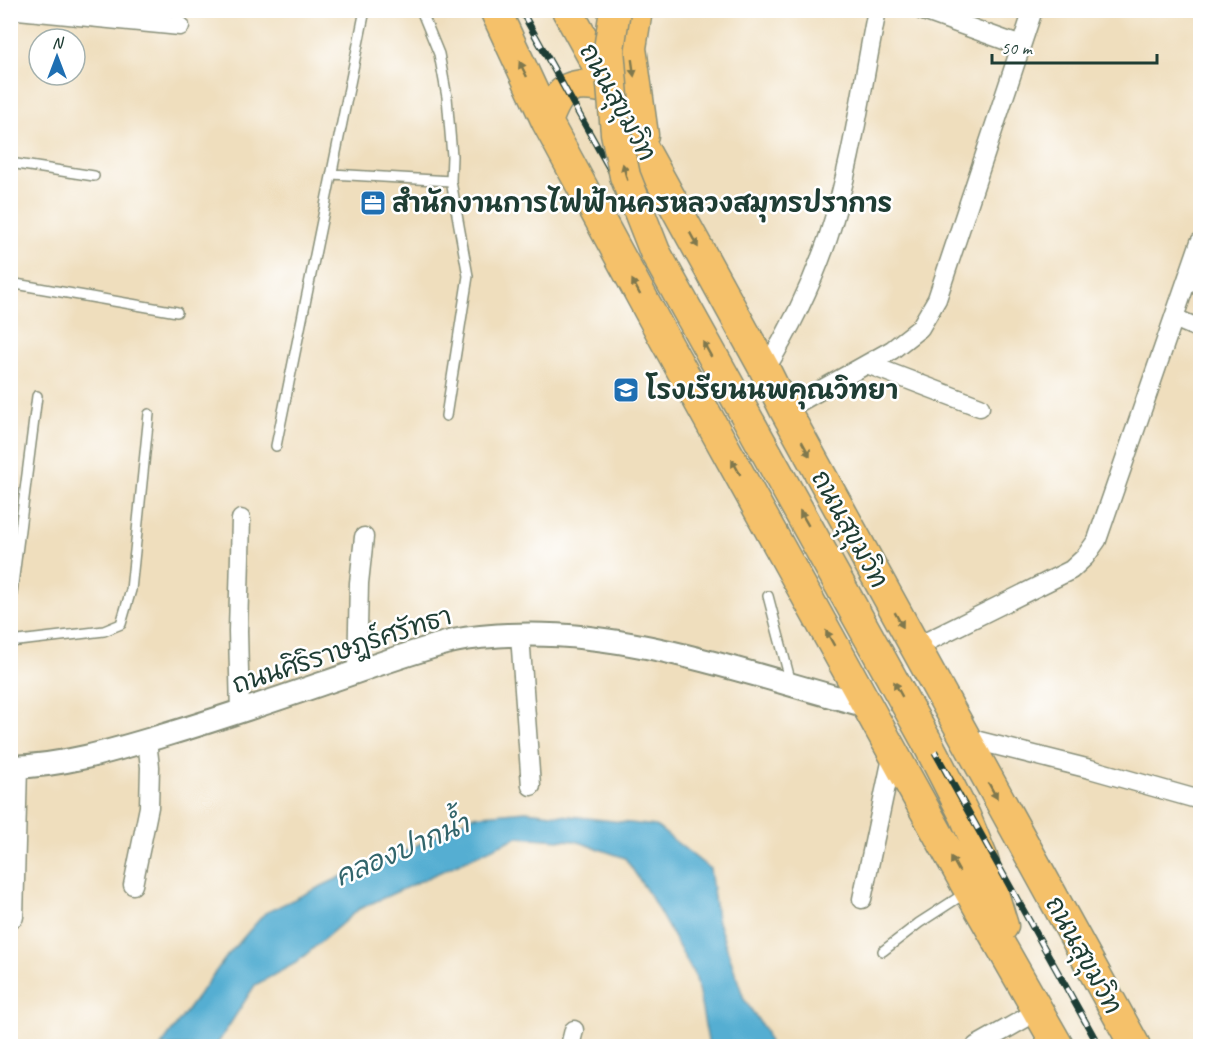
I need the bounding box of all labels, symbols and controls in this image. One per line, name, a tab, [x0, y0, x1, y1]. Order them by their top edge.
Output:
north arrow	[27, 27, 87, 87]
scale bar	[992, 27, 1157, 65]
text: N	[52, 33, 65, 53]
street label: ถนนสุขุมวิท	[570, 37, 664, 168]
text: 50 m	[1001, 37, 1034, 59]
one-way arrow	[629, 59, 638, 78]
one-way arrow	[519, 60, 528, 77]
one-way arrow	[620, 163, 629, 181]
place label: สำนักงานการไฟฟ้านครหลวงสมุทรปราการ	[392, 185, 892, 223]
office icon: สำนักงานการไฟฟ้านครหลวงสมุทรปราการ	[358, 188, 388, 218]
one-way arrow	[689, 232, 699, 249]
one-way arrow	[631, 278, 641, 295]
one-way arrow	[702, 340, 712, 357]
place label: โรงเรียนนพคุณวิทยา	[645, 372, 898, 410]
school or university icon: โรงเรียนนพคุณวิทยา	[611, 375, 641, 405]
one-way arrow	[801, 441, 811, 458]
one-way arrow	[731, 459, 741, 476]
street label: ถนนสุขุมวิท	[802, 464, 896, 595]
one-way arrow	[799, 509, 809, 526]
street label: ถนนศิริราษฎร์ศรัทธา	[228, 599, 456, 701]
one-way arrow	[894, 612, 904, 629]
one-way arrow	[825, 629, 835, 646]
one-way arrow	[893, 680, 903, 697]
one-way arrow	[988, 783, 998, 800]
water label: คลองปากน้ำ	[326, 798, 477, 894]
one-way arrow	[950, 855, 960, 872]
street label: ถนนสุขุมวิท	[1036, 890, 1130, 1021]

